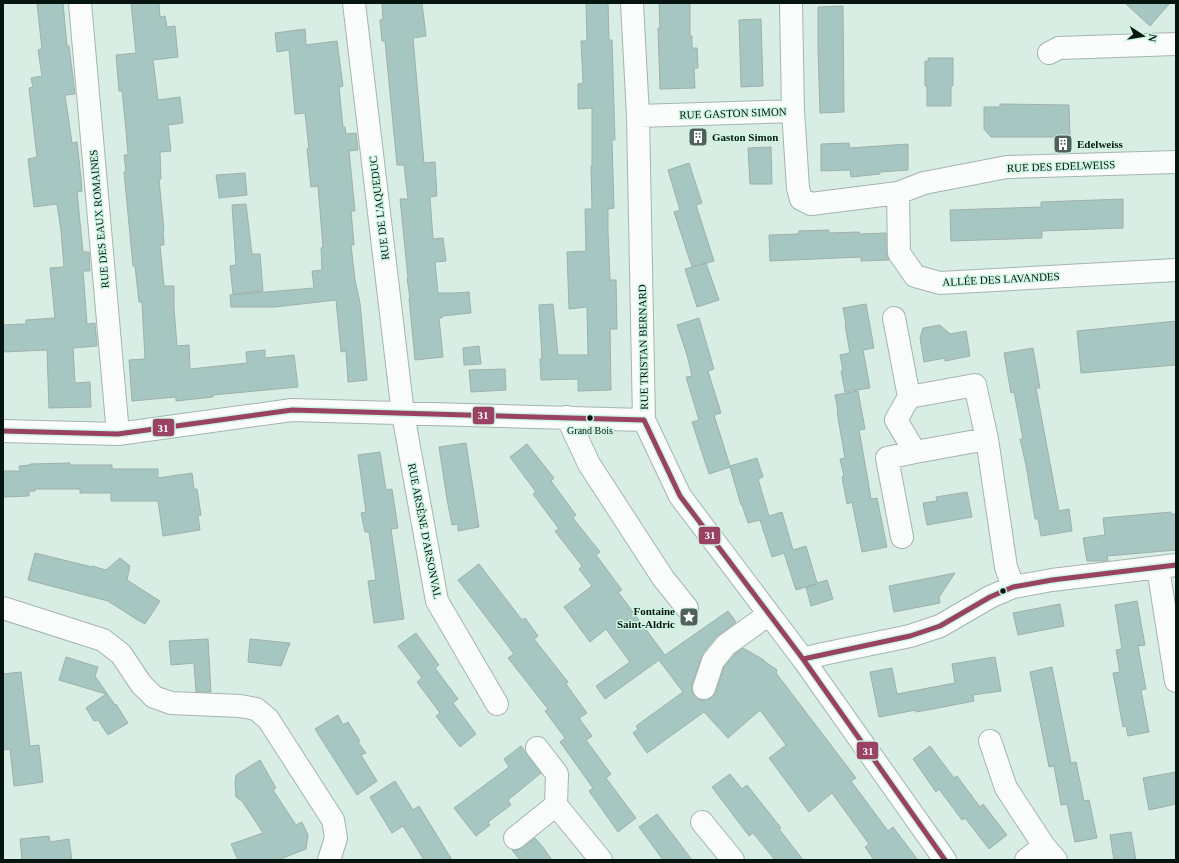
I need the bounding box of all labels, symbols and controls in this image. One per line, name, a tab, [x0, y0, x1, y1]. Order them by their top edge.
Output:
north arrow	[1123, 16, 1163, 56]
text: N	[1146, 33, 1159, 43]
street label: RUE GASTON SIMON	[679, 105, 787, 121]
building icon: Gaston Simon	[687, 126, 709, 148]
place label: Gaston Simon	[712, 131, 778, 143]
building icon: Edelweiss	[1052, 133, 1074, 155]
place label: Edelweiss	[1077, 138, 1124, 150]
street label: RUE DES EAUX ROMAINES	[87, 149, 111, 289]
street label: RUE DE L'AQUEDUC	[367, 155, 391, 261]
street label: RUE DES EDELWEISS	[1007, 158, 1115, 174]
street label: ALLÉE DES LAVANDES	[942, 270, 1060, 288]
street label: RUE TRISTAN BERNARD	[636, 284, 650, 410]
line badge: 31	[472, 406, 495, 425]
text: 31	[478, 409, 489, 421]
marker: Grand Bois	[585, 413, 595, 423]
line badge: 31	[152, 418, 175, 437]
text: 31	[158, 422, 169, 434]
place label: Grand Bois	[567, 425, 613, 436]
street label: RUE ARSÈNE D'ARSONVAL	[406, 462, 444, 600]
line badge: 31	[698, 526, 721, 545]
text: 31	[705, 529, 716, 541]
unlabelled marker	[998, 586, 1008, 596]
place label: Fontaine Saint-Aldric	[617, 605, 675, 630]
place icon: Fontaine Saint-Aldric	[678, 606, 700, 628]
line badge: 31	[856, 741, 879, 760]
text: 31	[863, 745, 874, 757]

